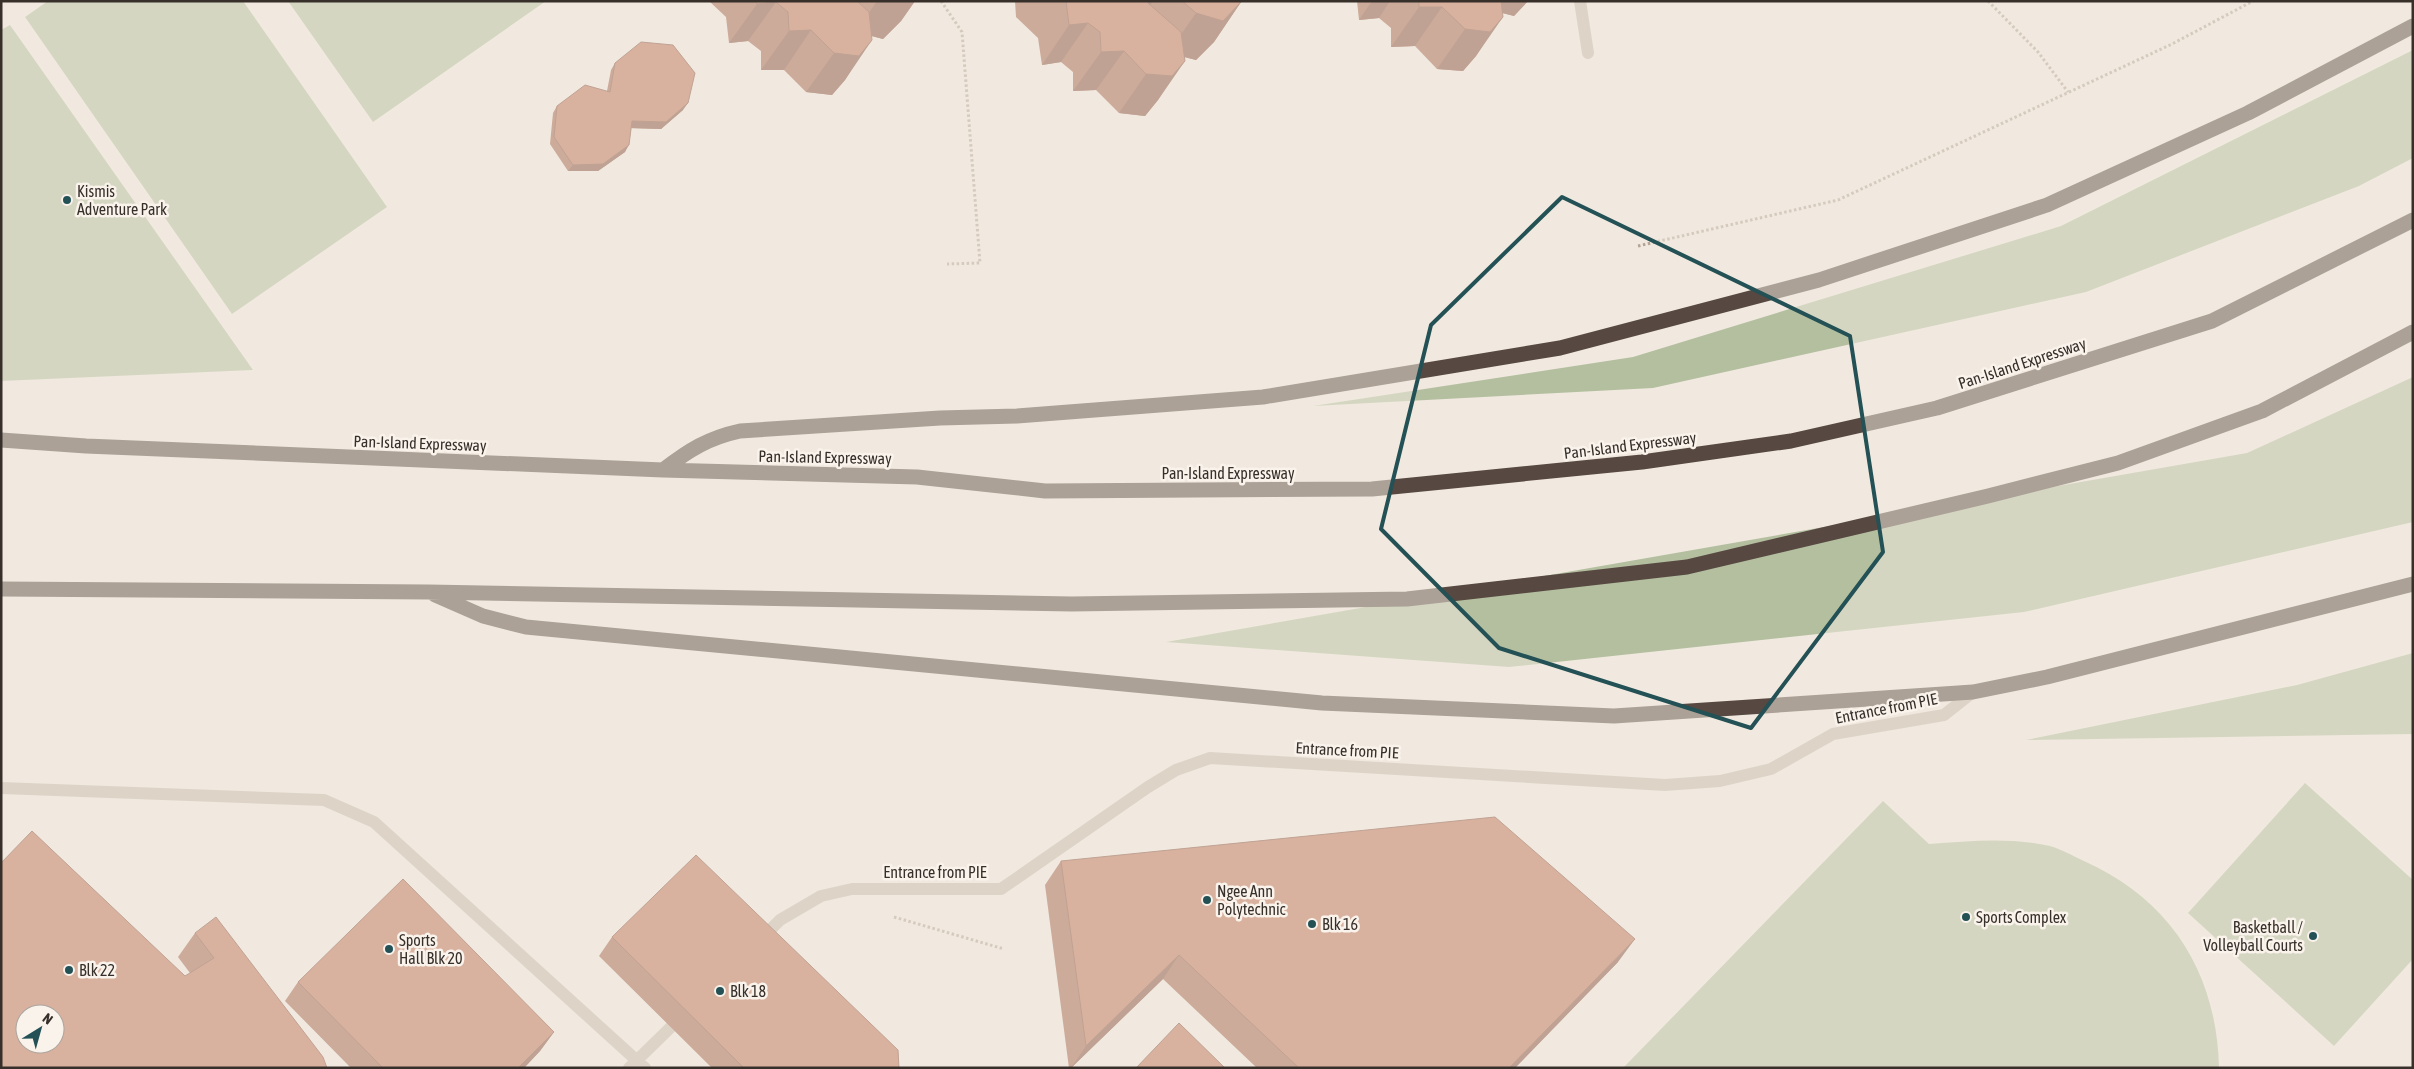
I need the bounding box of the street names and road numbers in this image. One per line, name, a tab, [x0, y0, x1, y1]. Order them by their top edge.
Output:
street label: Pan-Island Expressway	[1956, 334, 2089, 393]
street label: Pan-Island Expressway	[1563, 428, 1698, 463]
street label: Pan-Island Expressway	[353, 432, 487, 455]
street label: Pan-Island Expressway	[758, 447, 892, 468]
street label: Pan-Island Expressway	[1161, 464, 1295, 483]
street label: Entrance from PIE	[1834, 689, 1939, 727]
street label: Entrance from PIE	[1295, 738, 1399, 762]
street label: Entrance from PIE	[883, 863, 987, 881]

